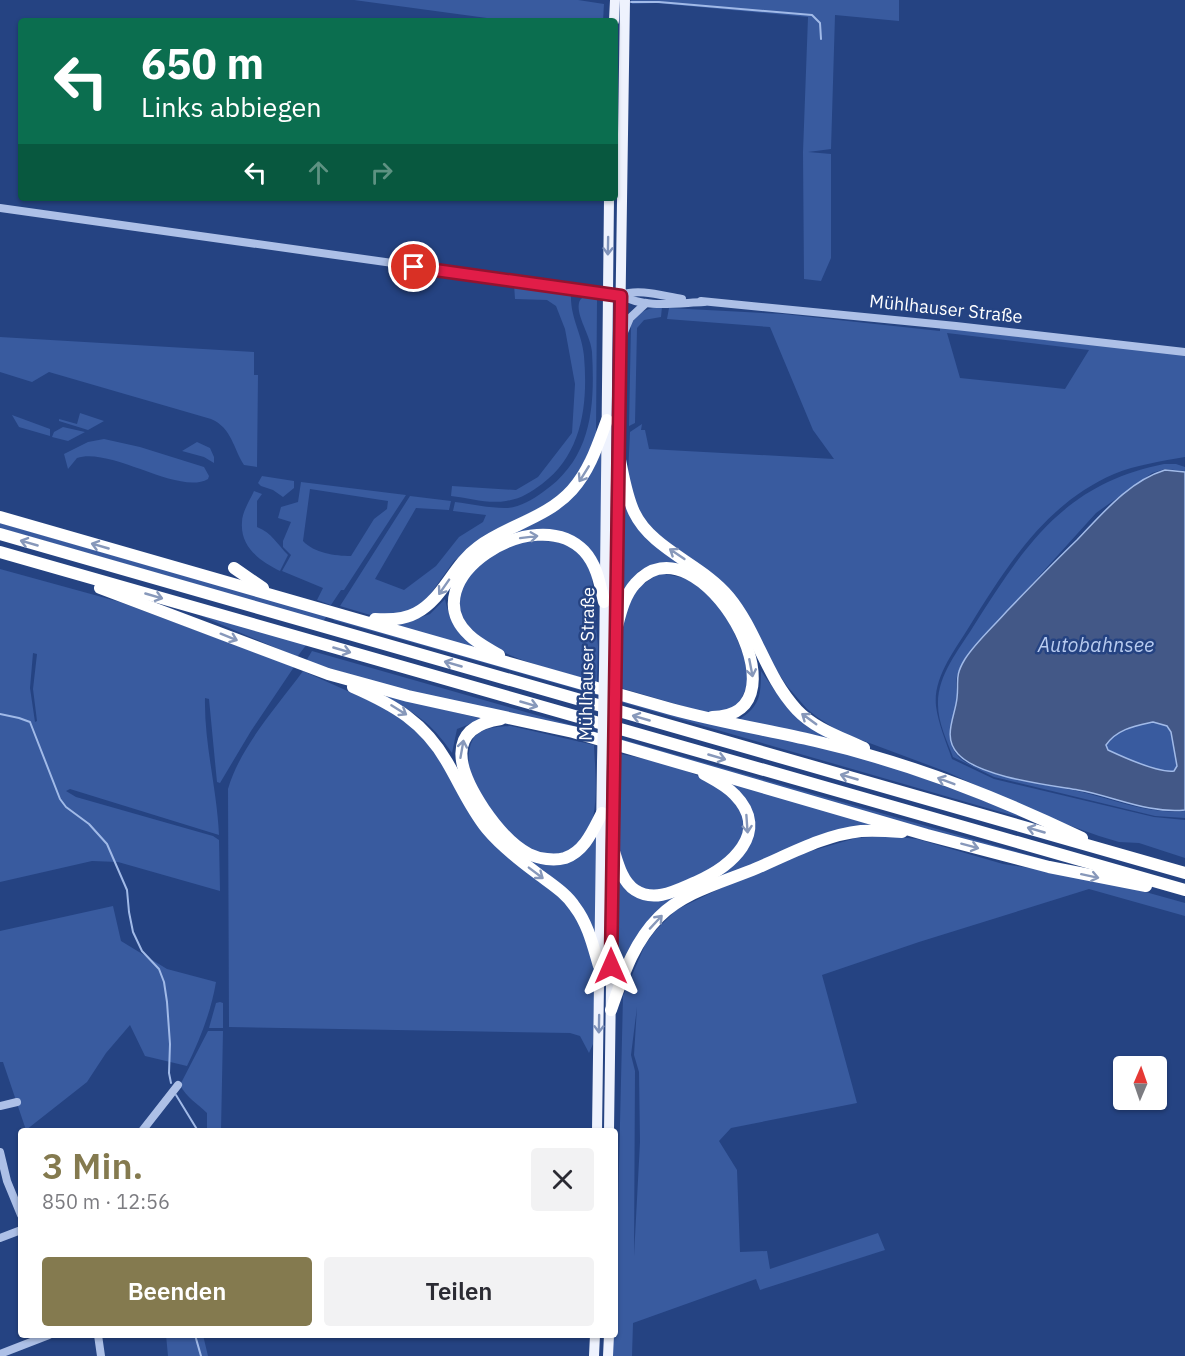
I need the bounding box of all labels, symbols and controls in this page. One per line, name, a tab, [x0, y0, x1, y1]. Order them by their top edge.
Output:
text: 650 m	[141, 36, 264, 91]
icon: left	[42, 42, 120, 120]
text: Links abbiegen	[141, 89, 322, 124]
icon: left	[239, 156, 272, 189]
icon: ahead	[302, 156, 335, 189]
icon: right	[365, 156, 398, 189]
one-way arrow	[602, 236, 614, 256]
pin	[388, 241, 439, 292]
icon: arrive	[397, 250, 430, 283]
street label: Mühlhauser Straße	[868, 289, 1024, 328]
one-way arrow	[577, 465, 590, 482]
one-way arrow	[518, 531, 538, 542]
one-way arrow	[19, 537, 38, 548]
one-way arrow	[91, 539, 110, 551]
one-way arrow	[669, 548, 685, 560]
one-way arrow	[438, 578, 450, 594]
street label: Mühlhauser Straße	[574, 587, 599, 741]
one-way arrow	[145, 591, 164, 602]
water label: Autobahnsee	[1037, 631, 1154, 658]
one-way arrow	[220, 632, 238, 643]
one-way arrow	[332, 644, 351, 656]
one-way arrow	[444, 658, 463, 669]
one-way arrow	[746, 658, 757, 677]
one-way arrow	[519, 699, 538, 710]
one-way arrow	[390, 704, 407, 716]
one-way arrow	[632, 711, 651, 723]
one-way arrow	[802, 713, 818, 726]
one-way arrow	[457, 740, 468, 760]
one-way arrow	[707, 752, 726, 763]
one-way arrow	[840, 771, 859, 782]
one-way arrow	[937, 775, 956, 786]
one-way arrow	[742, 813, 753, 833]
one-way arrow	[1027, 824, 1046, 836]
one-way arrow	[960, 841, 979, 852]
one-way arrow	[528, 866, 544, 879]
one-way arrow	[1080, 871, 1099, 882]
one-way arrow	[649, 914, 663, 929]
position arrow	[579, 934, 643, 998]
one-way arrow	[593, 1014, 604, 1034]
north arrow	[1113, 1056, 1167, 1110]
map controls	[1113, 1056, 1167, 1110]
text: 3 Min.	[42, 1142, 143, 1189]
button: close	[531, 1148, 594, 1211]
text: 850 m · 12:56	[42, 1188, 170, 1215]
button: Beenden	[42, 1257, 312, 1326]
button: Teilen	[324, 1257, 594, 1326]

